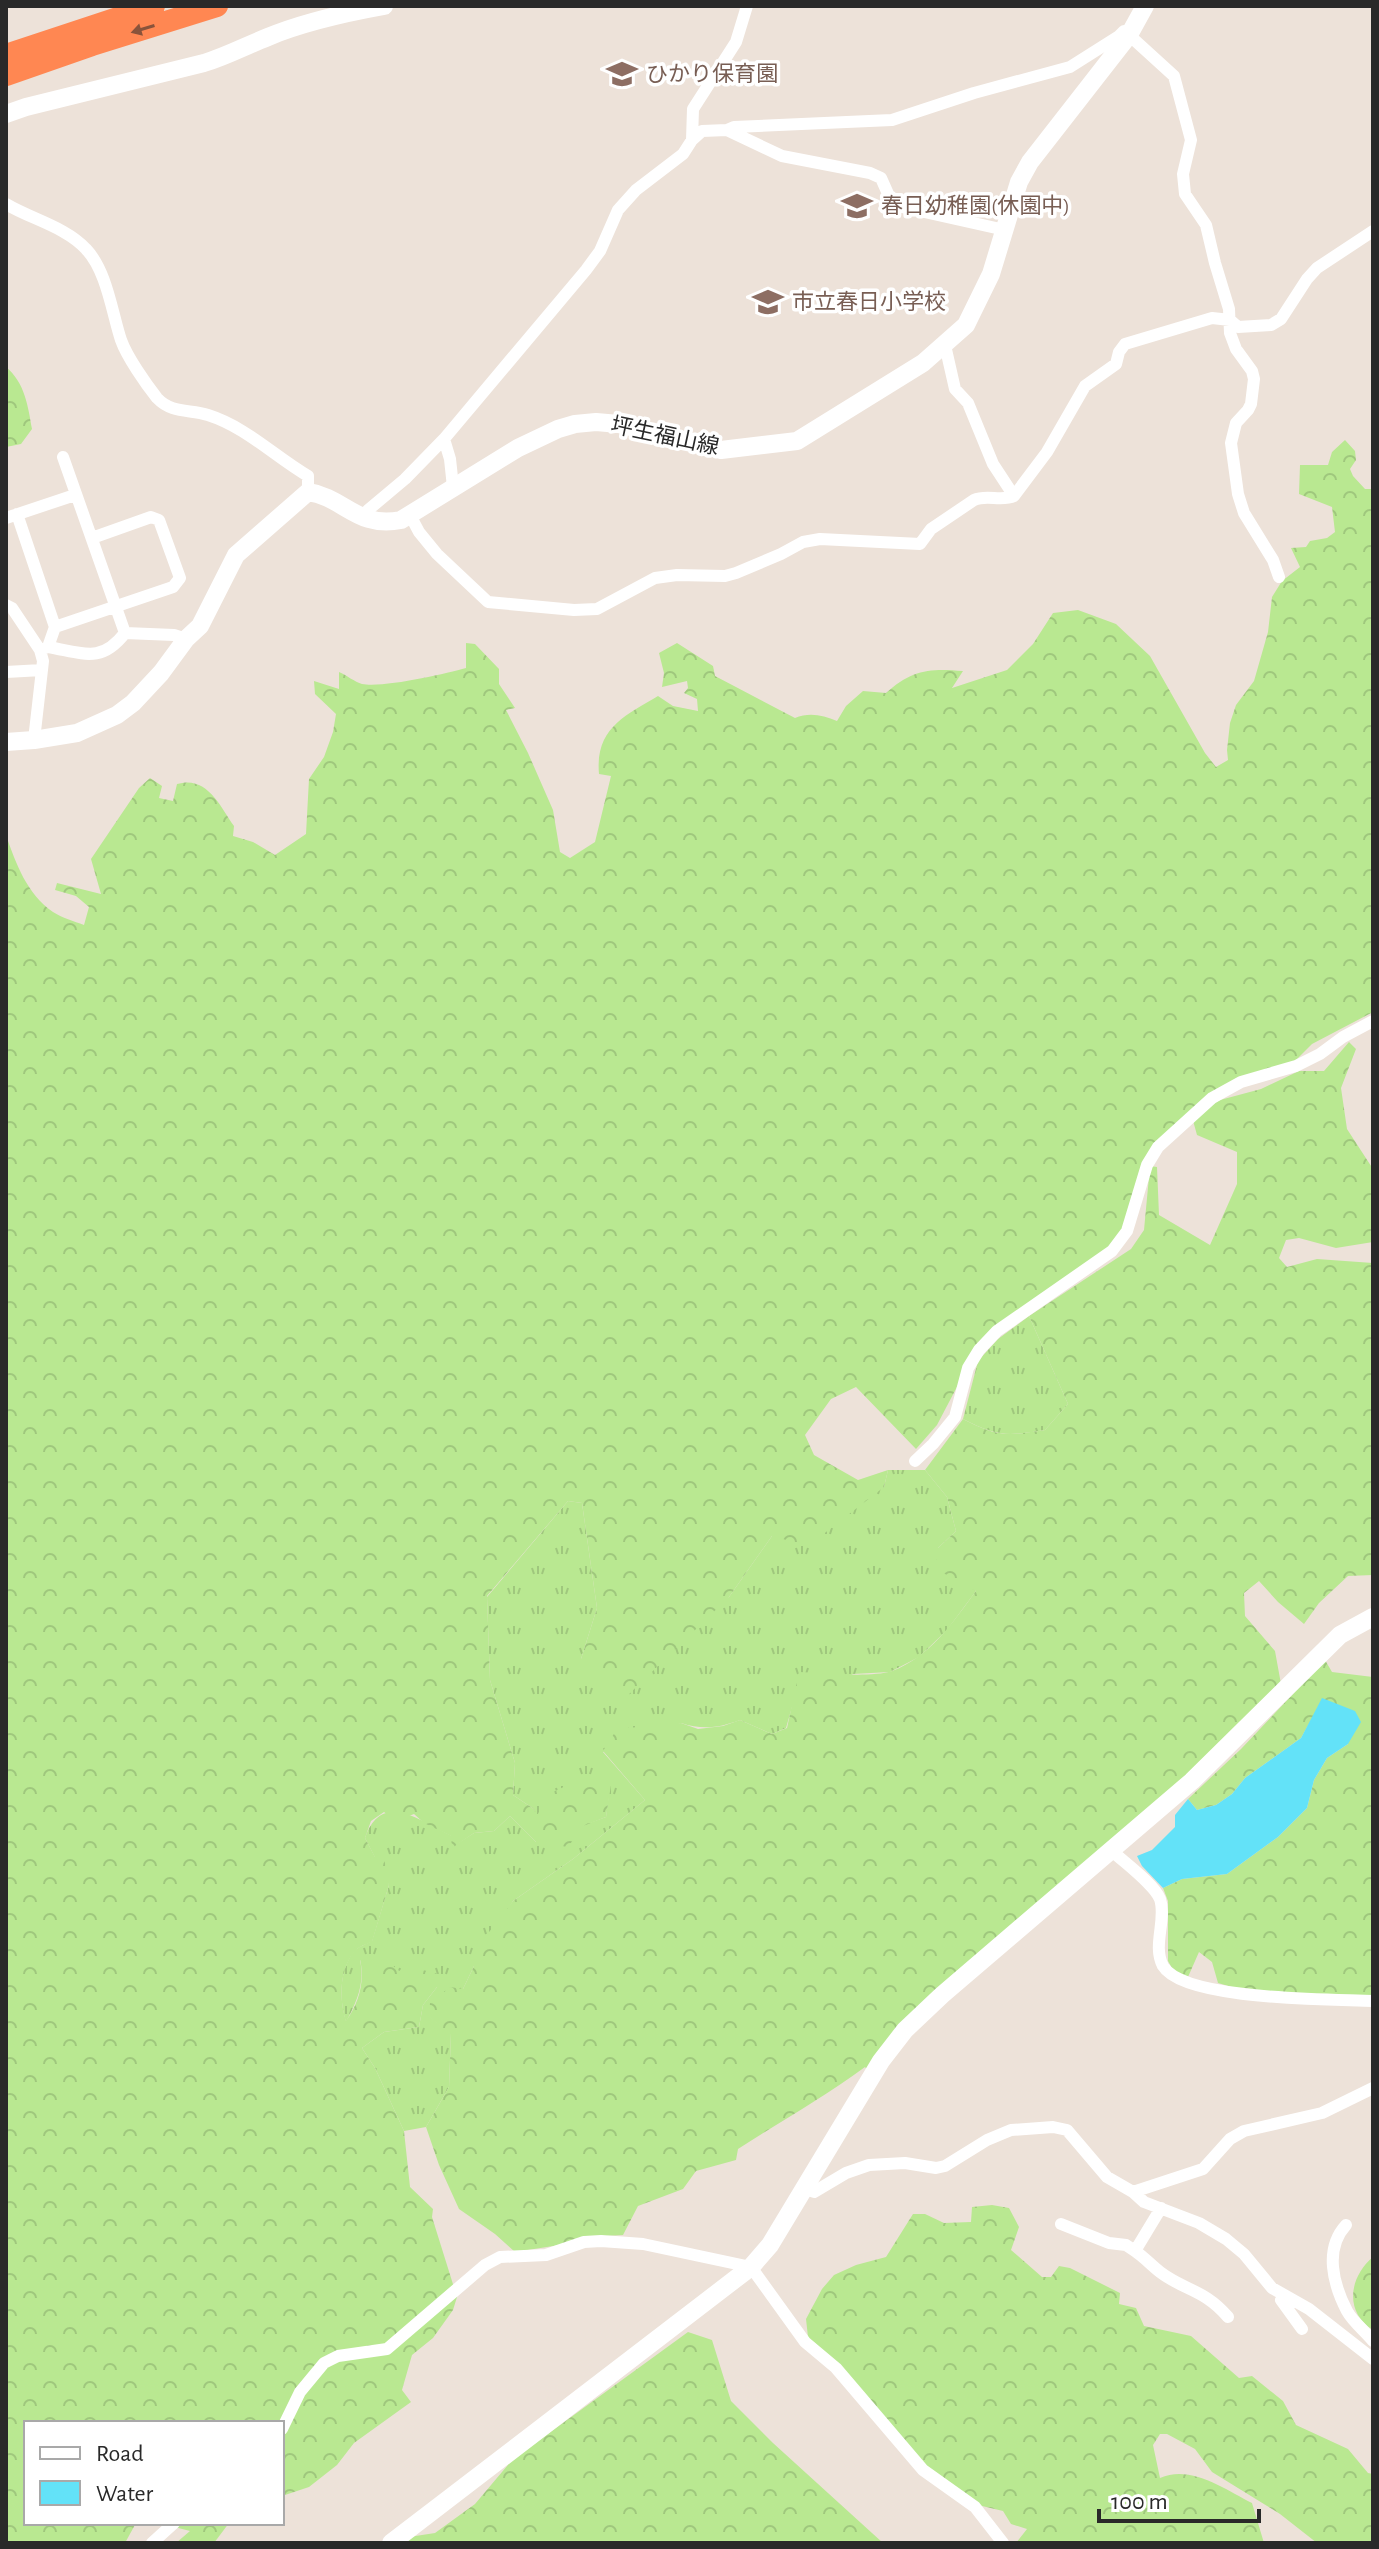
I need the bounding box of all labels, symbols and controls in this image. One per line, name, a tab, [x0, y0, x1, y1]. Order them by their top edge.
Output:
one-way arrow	[130, 23, 154, 35]
school or university icon: ひかり保育園	[605, 57, 639, 91]
place label: ひかり保育園	[646, 62, 778, 85]
school or university icon: 春日幼稚園(休園中)	[840, 189, 874, 223]
place label: 春日幼稚園(休園中)	[881, 194, 1070, 217]
school or university icon: 市立春日小学校	[751, 285, 785, 319]
place label: 市立春日小学校	[792, 290, 946, 313]
street label: 坪生福山線	[609, 413, 721, 458]
legend	[24, 2421, 284, 2525]
text: Road	[96, 2442, 144, 2466]
scale bar	[1099, 2473, 1259, 2523]
text: Water	[96, 2482, 154, 2506]
text: 100 m	[1111, 2490, 1168, 2514]

